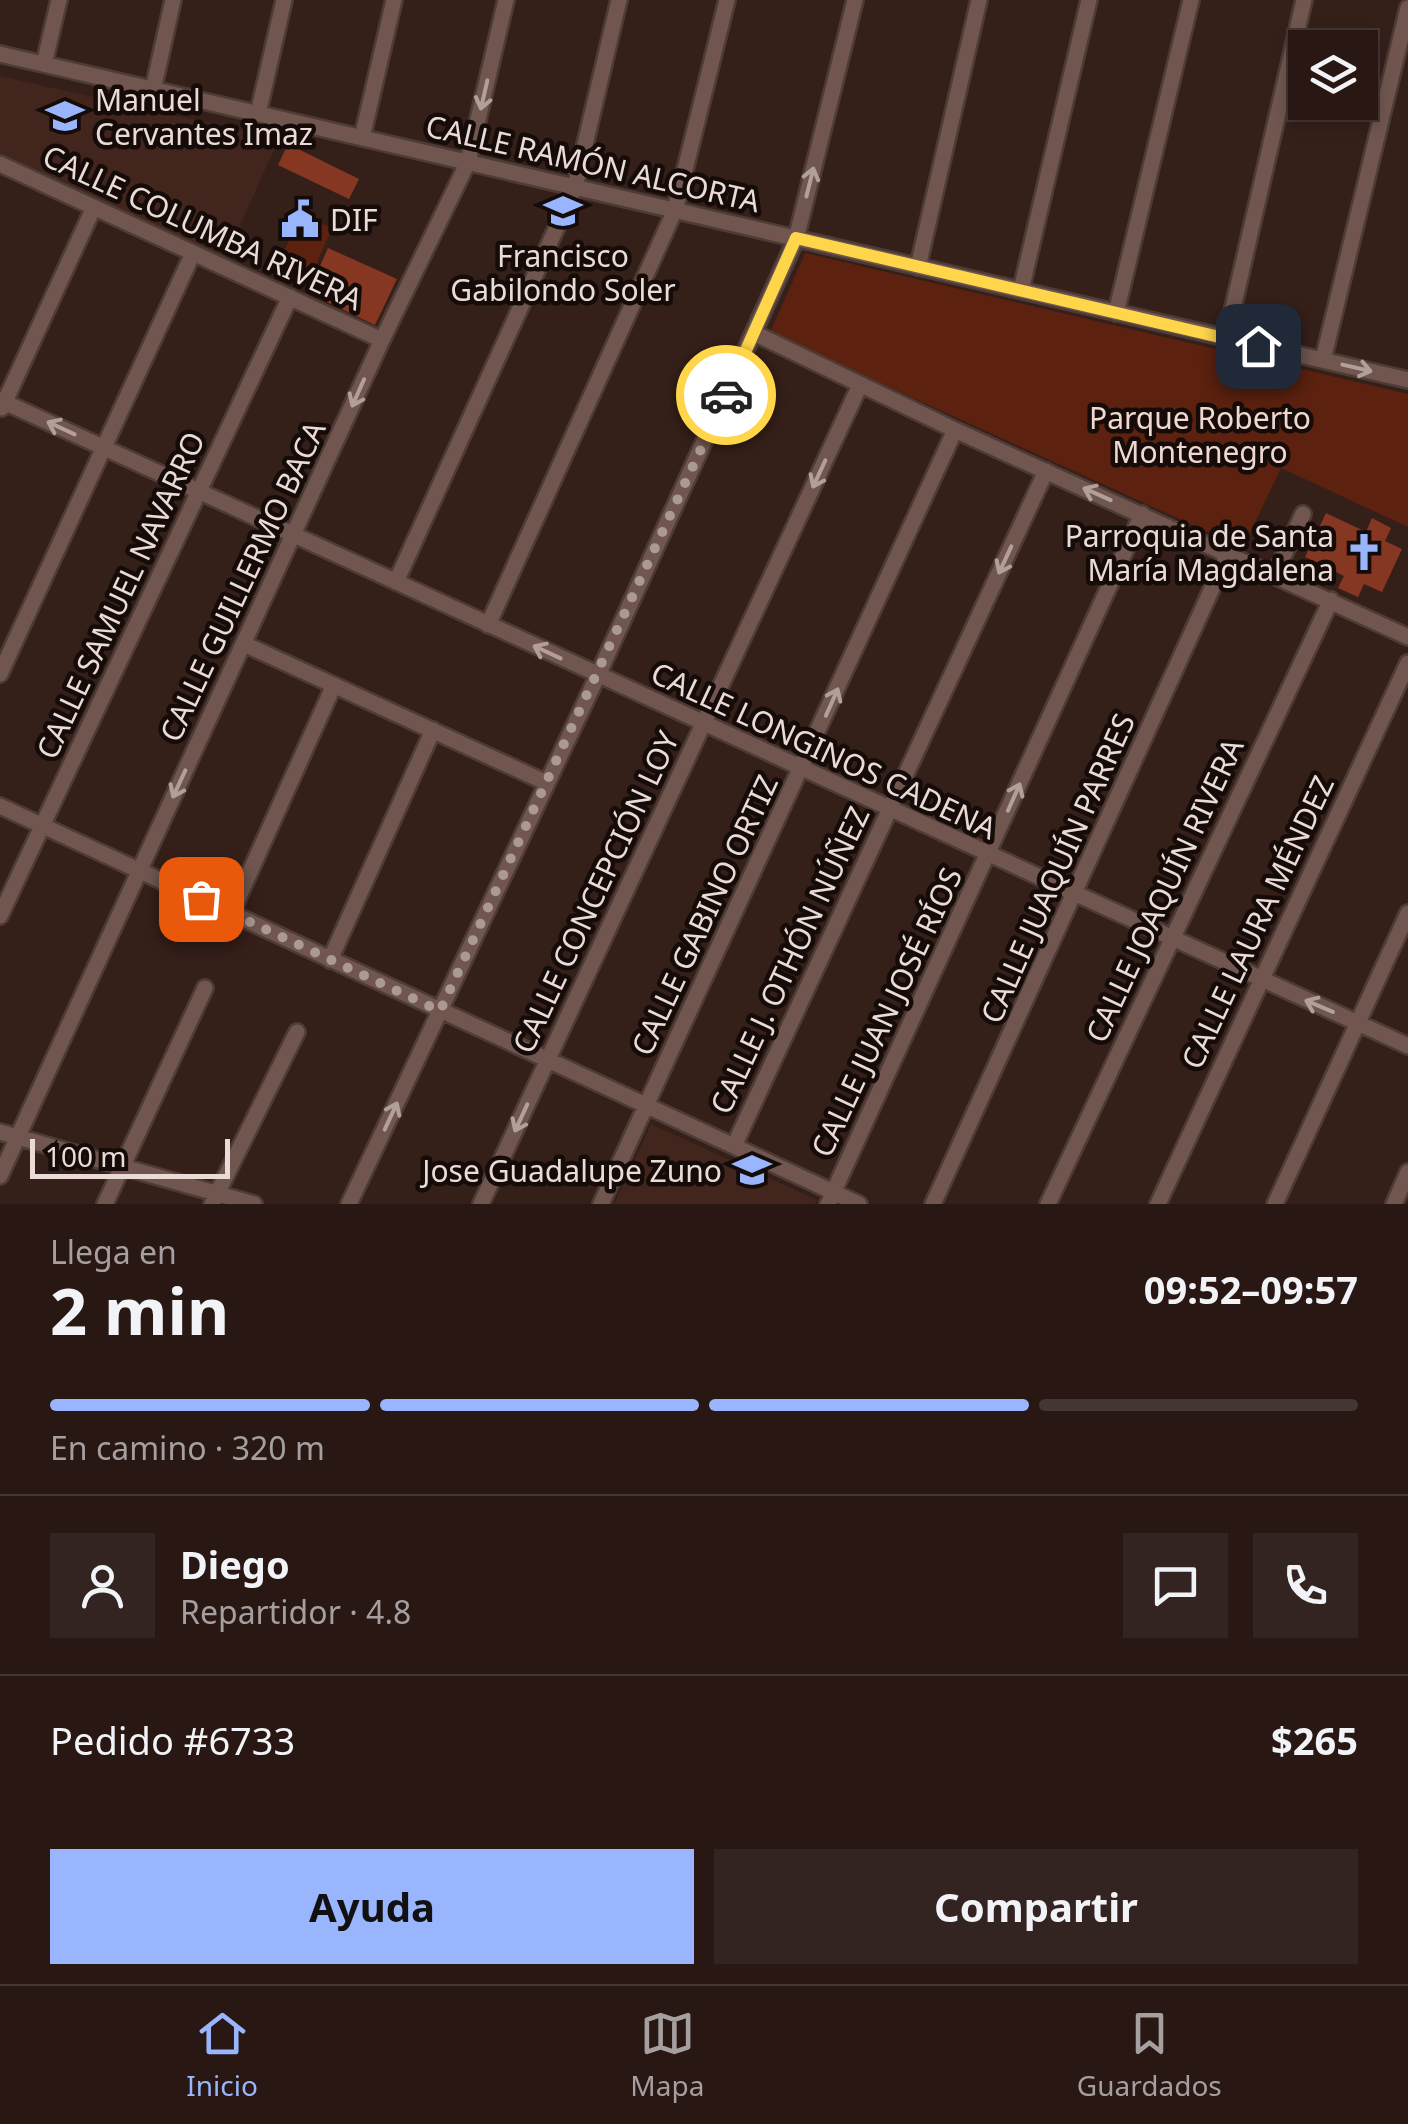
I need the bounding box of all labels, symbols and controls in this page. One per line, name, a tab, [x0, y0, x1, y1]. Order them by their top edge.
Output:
map controls	[1288, 30, 1378, 120]
button: layers	[1288, 30, 1378, 120]
one-way arrow	[474, 78, 492, 110]
place label: Manuel Cervantes Imaz	[95, 79, 313, 154]
school or university icon: Manuel Cervantes Imaz	[44, 95, 86, 137]
street label: CALLE RAMÓN ALCORTA	[422, 105, 765, 222]
street label: CALLE COLUMBA RIVERA	[37, 135, 370, 320]
one-way arrow	[802, 167, 820, 199]
school or university icon: Francisco Gabilondo Soler	[542, 190, 584, 232]
public building icon: DIF	[279, 198, 321, 240]
place label: DIF	[330, 199, 378, 240]
place label: Francisco Gabilondo Soler	[450, 235, 676, 310]
pin	[1216, 304, 1301, 389]
icon: home	[1231, 319, 1286, 374]
courier	[676, 345, 776, 445]
one-way arrow	[1340, 360, 1372, 378]
icon: car	[699, 368, 754, 423]
one-way arrow	[348, 377, 366, 408]
park label: Parque Roberto Montenegro	[1089, 397, 1311, 472]
street label: CALLE GUILLERMO BACA	[150, 413, 335, 748]
one-way arrow	[46, 418, 76, 436]
street label: CALLE SAMUEL NAVARRO	[26, 425, 214, 765]
one-way arrow	[809, 458, 828, 488]
one-way arrow	[1082, 484, 1113, 502]
place label: Parroquia de Santa María Magdalena	[1065, 515, 1334, 590]
church icon: Parroquia de Santa María Magdalena	[1343, 531, 1385, 573]
one-way arrow	[994, 544, 1013, 574]
one-way arrow	[532, 641, 562, 660]
street label: CALLE LONGINOS CADENA	[645, 652, 1004, 849]
one-way arrow	[824, 688, 843, 718]
street label: CALLE JUAQUÍN PARRES	[970, 707, 1144, 1029]
street label: CALLE CONCEPCIÓN LOY	[502, 724, 688, 1060]
street label: CALLE JOAQUÍN RIVERA	[1075, 731, 1253, 1049]
street label: CALLE GABINO ORTIZ	[621, 768, 787, 1062]
one-way arrow	[169, 769, 188, 799]
street label: CALLE LAURA MÉNDEZ	[1171, 769, 1343, 1075]
one-way arrow	[1006, 782, 1024, 813]
street label: CALLE J. OTHÓN NÚÑEZ	[700, 800, 878, 1120]
pin	[159, 857, 244, 942]
street label: CALLE JUAN JOSÉ RÍOS	[801, 861, 971, 1163]
icon: bag	[174, 872, 229, 927]
one-way arrow	[1304, 996, 1335, 1014]
one-way arrow	[382, 1102, 401, 1132]
one-way arrow	[510, 1102, 529, 1132]
scale bar	[30, 1134, 230, 1178]
text: 100 m	[45, 1137, 127, 1175]
school or university icon: Jose Guadalupe Zuno	[731, 1149, 773, 1191]
place label: Jose Guadalupe Zuno	[419, 1150, 722, 1191]
text: Llega en	[50, 1230, 177, 1273]
text: 09:52–09:57	[1144, 1263, 1358, 1315]
text: 2 min	[50, 1266, 229, 1354]
text: En camino · 320 m	[50, 1426, 325, 1469]
button: person	[50, 1533, 155, 1638]
button: chat	[1123, 1533, 1228, 1638]
button: phone	[1253, 1533, 1358, 1638]
text: Diego	[180, 1538, 290, 1590]
text: Repartidor · 4.8	[180, 1590, 411, 1633]
text: Pedido #6733	[50, 1714, 295, 1766]
text: $265	[1271, 1714, 1358, 1766]
button: Ayuda	[50, 1849, 694, 1964]
button: Compartir	[714, 1849, 1358, 1964]
tab: Inicio	[186, 2006, 258, 2104]
tab: Mapa	[630, 2006, 704, 2104]
tab: Guardados	[1077, 2006, 1222, 2104]

